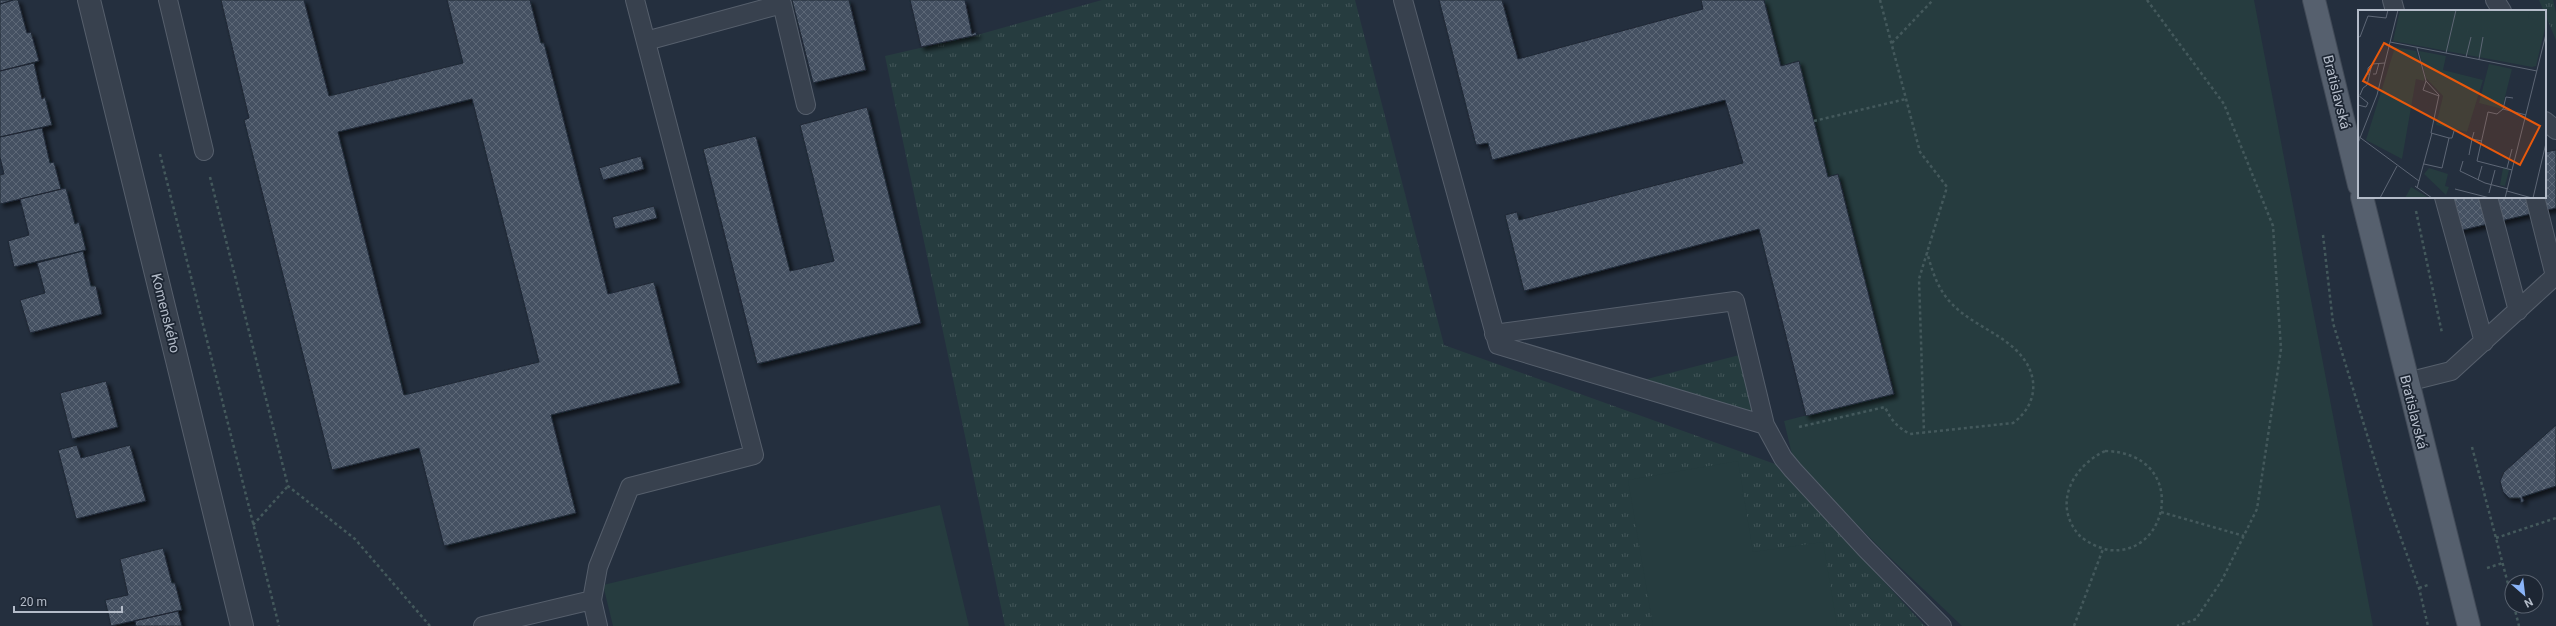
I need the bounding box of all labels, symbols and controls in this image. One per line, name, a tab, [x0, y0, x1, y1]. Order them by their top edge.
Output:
inset map	[2358, 10, 2546, 198]
street label: Bratislavská	[2320, 53, 2354, 131]
street label: Komenského	[148, 272, 184, 354]
street label: Bratislavská	[2397, 373, 2431, 451]
north arrow	[2504, 574, 2544, 614]
scale bar	[14, 588, 122, 614]
text: 20 m	[20, 595, 47, 609]
text: N	[2522, 595, 2535, 610]

